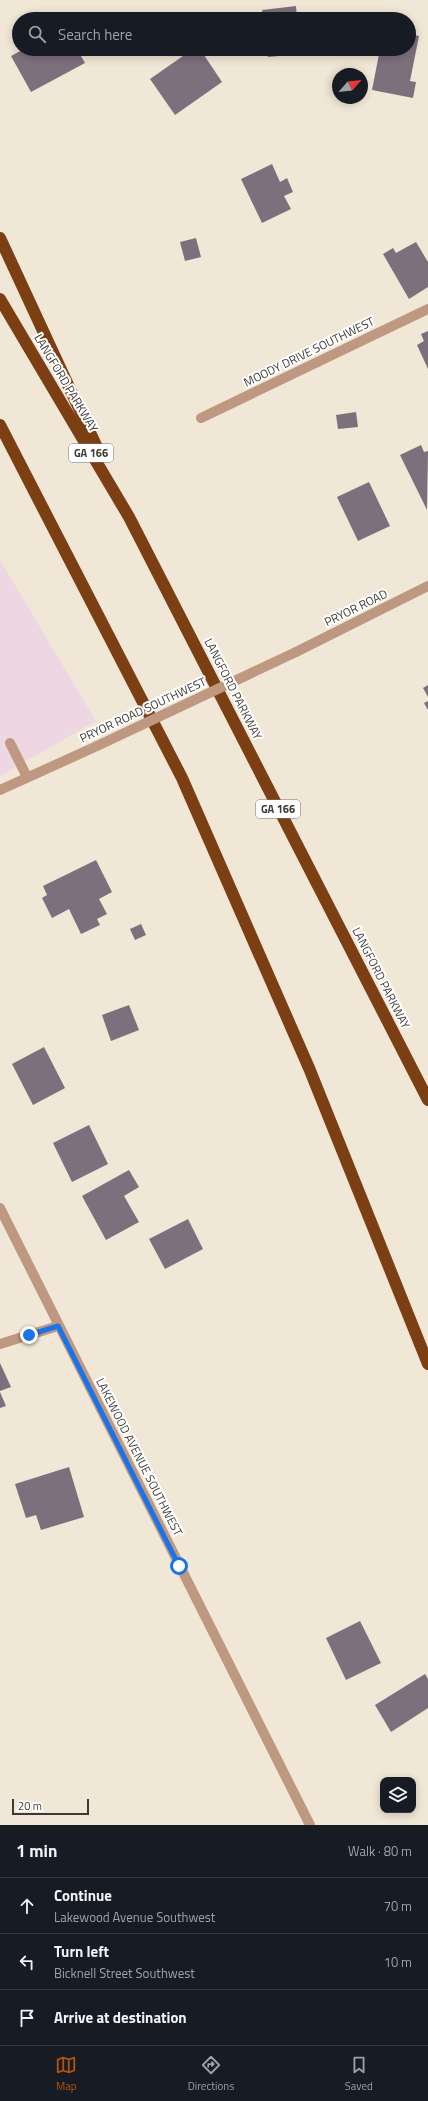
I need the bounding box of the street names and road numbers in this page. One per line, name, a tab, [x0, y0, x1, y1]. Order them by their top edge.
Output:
street label: MOODY DRIVE SOUTHWEST	[240, 311, 378, 392]
street label: LANGFORD PARKWAY	[29, 330, 104, 436]
road number: GA 166	[69, 444, 113, 462]
street label: PRYOR ROAD	[321, 584, 391, 631]
street label: LANGFORD PARKWAY	[200, 635, 268, 743]
street label: PRYOR ROAD SOUTHWEST	[76, 672, 210, 747]
road number: GA 166	[256, 800, 300, 818]
street label: LANGFORD PARKWAY	[348, 924, 416, 1032]
street label: LAKEWOOD AVENUE SOUTHWEST	[91, 1374, 188, 1540]

